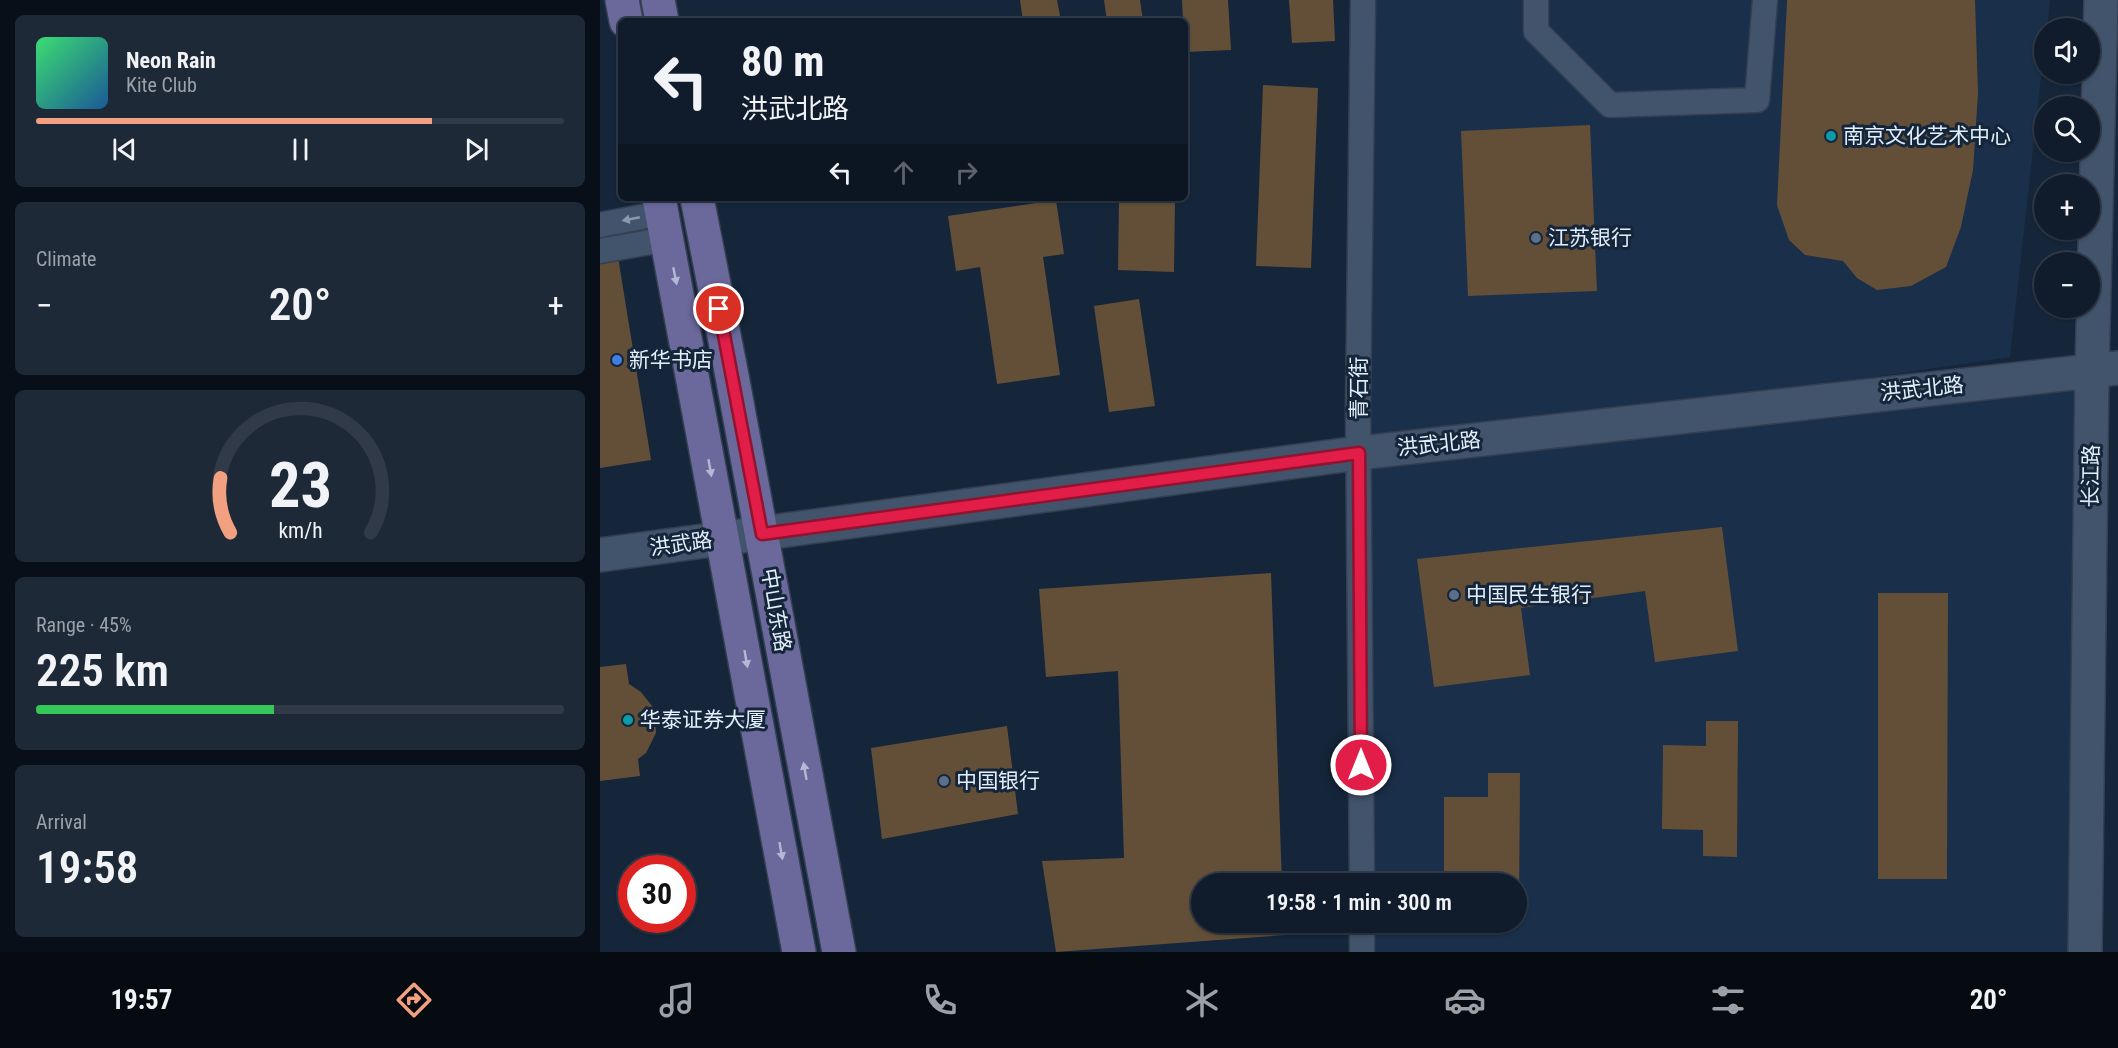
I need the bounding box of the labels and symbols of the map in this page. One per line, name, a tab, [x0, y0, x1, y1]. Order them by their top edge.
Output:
place label: 南京文化艺术中心	[1843, 124, 2011, 148]
marker: 南京文化艺术中心	[1824, 129, 1838, 143]
one-way arrow	[621, 215, 640, 224]
place label: 江苏银行	[1548, 226, 1632, 250]
marker: 江苏银行	[1529, 231, 1543, 245]
one-way arrow	[670, 267, 679, 286]
pin	[693, 283, 744, 334]
place label: 新华书店	[629, 348, 713, 372]
marker: 新华书店	[610, 353, 624, 367]
street label: 青石街	[1347, 357, 1371, 420]
street label: 洪武北路	[1879, 373, 1965, 405]
street label: 洪武北路	[1396, 428, 1482, 460]
street label: 长江路	[2078, 444, 2104, 508]
one-way arrow	[706, 458, 715, 477]
street label: 洪武路	[648, 528, 714, 560]
street label: 中山东路	[757, 567, 795, 653]
place label: 中国民生银行	[1466, 583, 1592, 607]
marker: 中国民生银行	[1447, 588, 1461, 602]
one-way arrow	[742, 650, 751, 669]
place label: 华泰证券大厦	[640, 708, 766, 732]
marker: 华泰证券大厦	[621, 713, 635, 727]
position arrow	[1329, 733, 1393, 797]
one-way arrow	[800, 761, 809, 780]
place label: 中国银行	[956, 769, 1040, 793]
marker: 中国银行	[937, 774, 951, 788]
one-way arrow	[777, 842, 786, 861]
speed limit sign: 30	[618, 855, 696, 933]

